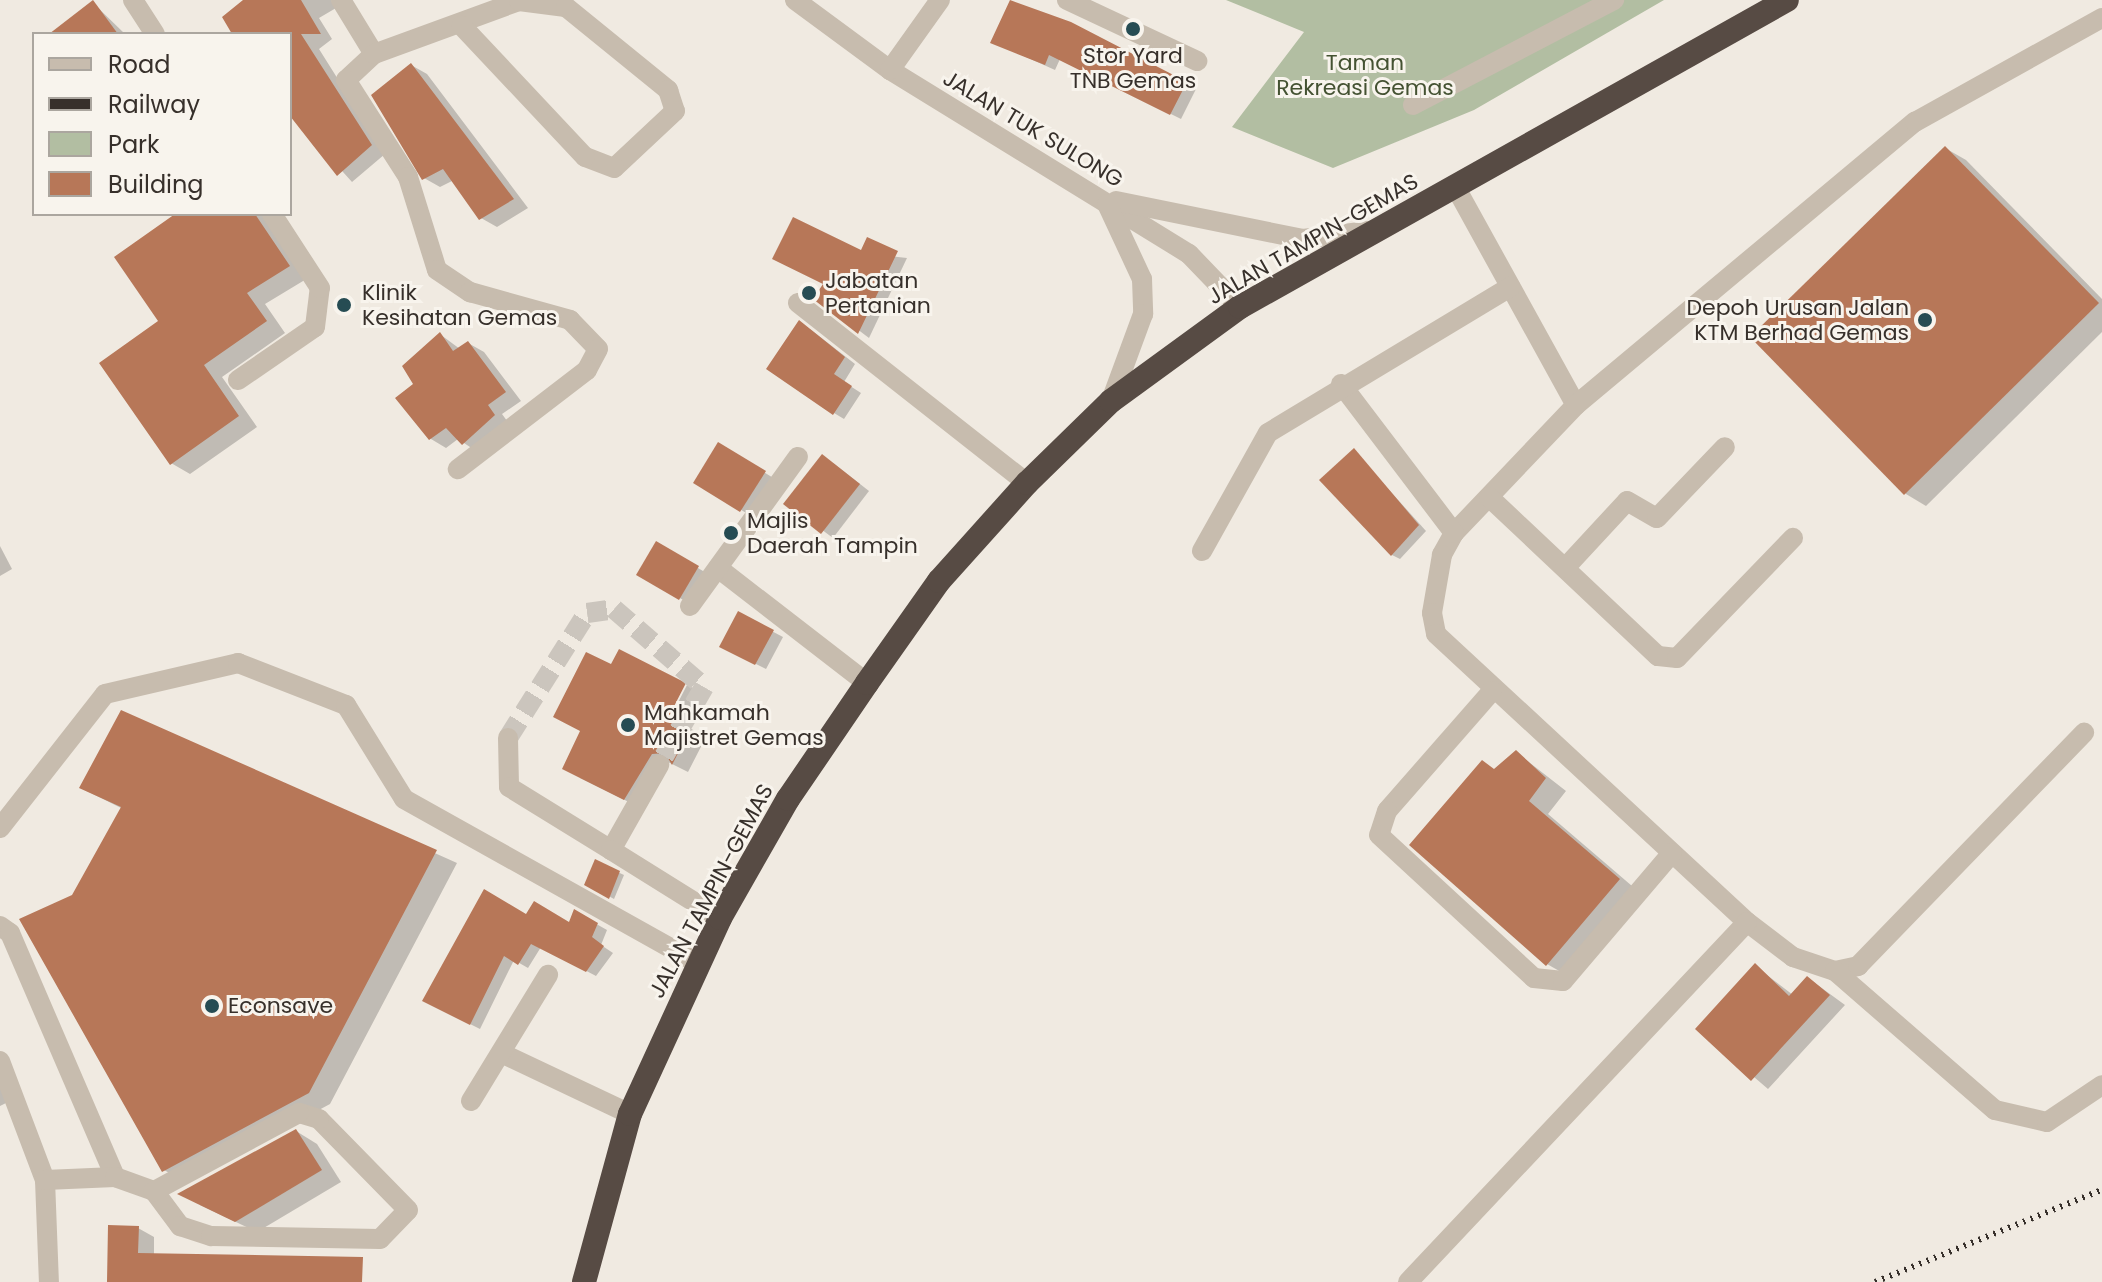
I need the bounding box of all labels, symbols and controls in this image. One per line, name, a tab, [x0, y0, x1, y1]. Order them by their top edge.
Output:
marker: Stor Yard TNB Gemas	[1124, 20, 1142, 38]
legend	[32, 32, 292, 216]
place label: Stor Yard TNB Gemas	[1070, 42, 1196, 94]
text: Road	[108, 48, 170, 81]
park label: Taman Rekreasi Gemas	[1276, 49, 1454, 100]
street label: JALAN TUK SULONG	[938, 65, 1128, 193]
text: Railway	[108, 88, 200, 121]
text: Park	[108, 128, 159, 161]
text: Building	[108, 168, 204, 201]
street label: JALAN TAMPIN-GEMAS	[1203, 168, 1423, 310]
place label: Jabatan Pertanian	[825, 267, 931, 318]
place label: Klinik Kesihatan Gemas	[362, 279, 557, 330]
marker: Jabatan Pertanian	[800, 284, 818, 302]
marker: Klinik Kesihatan Gemas	[333, 294, 355, 316]
place label: Depoh Urusan Jalan KTM Berhad Gemas	[1687, 294, 1909, 346]
marker: Depoh Urusan Jalan KTM Berhad Gemas	[1916, 311, 1934, 329]
place label: Majlis Daerah Tampin	[747, 507, 918, 558]
marker: Majlis Daerah Tampin	[722, 524, 740, 542]
place label: Mahkamah Majistret Gemas	[644, 699, 824, 750]
marker: Mahkamah Majistret Gemas	[619, 716, 637, 734]
street label: JALAN TAMPIN-GEMAS	[643, 779, 779, 1003]
place label: Econsave	[228, 993, 333, 1019]
marker: Econsave	[203, 997, 221, 1015]

